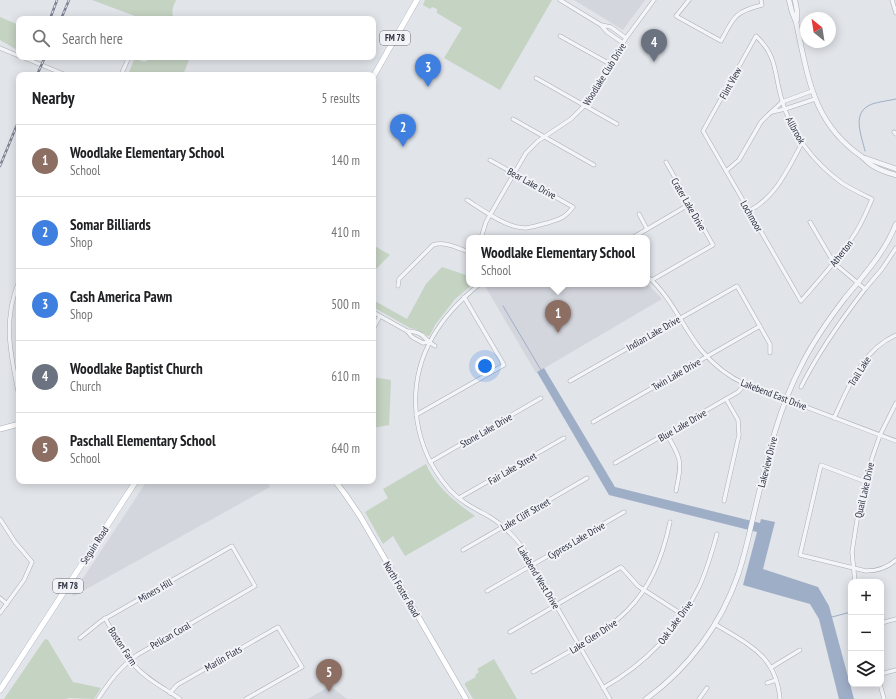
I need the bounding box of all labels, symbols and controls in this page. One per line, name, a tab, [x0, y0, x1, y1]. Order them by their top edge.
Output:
north arrow	[800, 12, 836, 48]
search box	[16, 16, 376, 60]
icon: search	[30, 27, 52, 49]
text: Search here	[62, 29, 123, 48]
pin: 4	[641, 29, 667, 62]
road number: FM 78	[380, 31, 410, 45]
street label: Woodlake Club Drive	[580, 40, 629, 108]
pin: 3	[415, 54, 441, 87]
street label: Flint View	[716, 65, 745, 101]
text: Nearby	[32, 87, 75, 109]
text: 5 results	[321, 90, 360, 107]
pin: 2	[390, 114, 416, 147]
street label: Allbrook	[783, 114, 808, 146]
text: Woodlake Elementary School	[70, 143, 224, 162]
text: 1	[42, 152, 48, 169]
text: 140 m	[331, 152, 360, 169]
text: School	[70, 162, 100, 179]
street label: Bear Lake Drive	[505, 165, 558, 202]
street label: Crater Lake Drive	[668, 175, 709, 233]
street label: Lochmoor	[737, 198, 766, 234]
text: Somar Billiards	[70, 215, 151, 234]
text: 2	[42, 224, 48, 241]
text: 410 m	[331, 224, 360, 241]
text: Shop	[70, 234, 93, 251]
popup	[466, 235, 650, 287]
street label: Atherton	[827, 237, 856, 269]
text: Woodlake Elementary School	[481, 243, 635, 262]
text: School	[481, 262, 511, 279]
text: Cash America Pawn	[70, 287, 172, 306]
text: 3	[42, 296, 48, 313]
text: 500 m	[331, 296, 360, 313]
pin: 1	[545, 300, 571, 333]
text: Shop	[70, 306, 93, 323]
street label: Indian Lake Drive	[624, 313, 682, 354]
street label: Trail Lake	[845, 354, 874, 389]
street label: Twin Lake Drive	[650, 355, 703, 394]
your location	[475, 356, 495, 376]
text: Woodlake Baptist Church	[70, 359, 203, 378]
text: 4	[42, 368, 48, 385]
text: 610 m	[331, 368, 360, 385]
street label: Lakebend East Drive	[739, 376, 809, 413]
text: Church	[70, 378, 101, 395]
street label: Blue Lake Drive	[656, 406, 709, 445]
street label: Stone Lake Drive	[458, 410, 515, 451]
text: Paschall Elementary School	[70, 431, 216, 450]
street label: Lakeview Drive	[755, 435, 780, 489]
text: 5	[42, 440, 48, 457]
text: 640 m	[331, 440, 360, 457]
street label: Fair Lake Street	[486, 449, 539, 488]
text: School	[70, 450, 100, 467]
street label: Quail Lake Drive	[852, 461, 877, 519]
street label: Lake Cliff Street	[498, 495, 553, 534]
street label: Cypress Lake Drive	[545, 519, 607, 562]
street label: Seguin Road	[77, 524, 112, 567]
street label: Lakebend West Drive	[514, 543, 563, 611]
street label: North Foster Road	[380, 559, 423, 620]
street label: Miners Hill	[136, 575, 175, 605]
road number: FM 78	[53, 579, 83, 593]
map controls	[848, 579, 884, 687]
button: +	[848, 579, 884, 615]
street label: Oak Lake Drive	[655, 598, 696, 647]
button: −	[848, 615, 884, 651]
street label: Lake Glen Drive	[567, 616, 620, 657]
street label: Pelican Coral	[148, 618, 193, 652]
street label: Boston Farm	[105, 625, 140, 668]
street label: Marlin Flats	[202, 642, 245, 674]
button: layers	[848, 651, 884, 687]
pin: 5	[316, 659, 342, 692]

